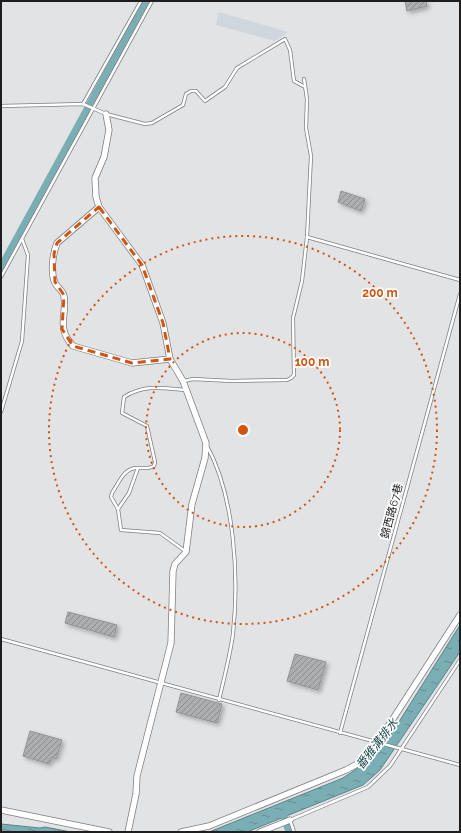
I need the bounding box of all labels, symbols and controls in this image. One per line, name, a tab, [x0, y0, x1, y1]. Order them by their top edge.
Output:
text: 200 m	[362, 286, 398, 300]
text: 100 m	[295, 355, 329, 369]
centre of rings	[236, 423, 250, 437]
street label: 錦西路67巷	[378, 482, 406, 540]
water label: 番雅溝排水	[353, 715, 402, 772]

